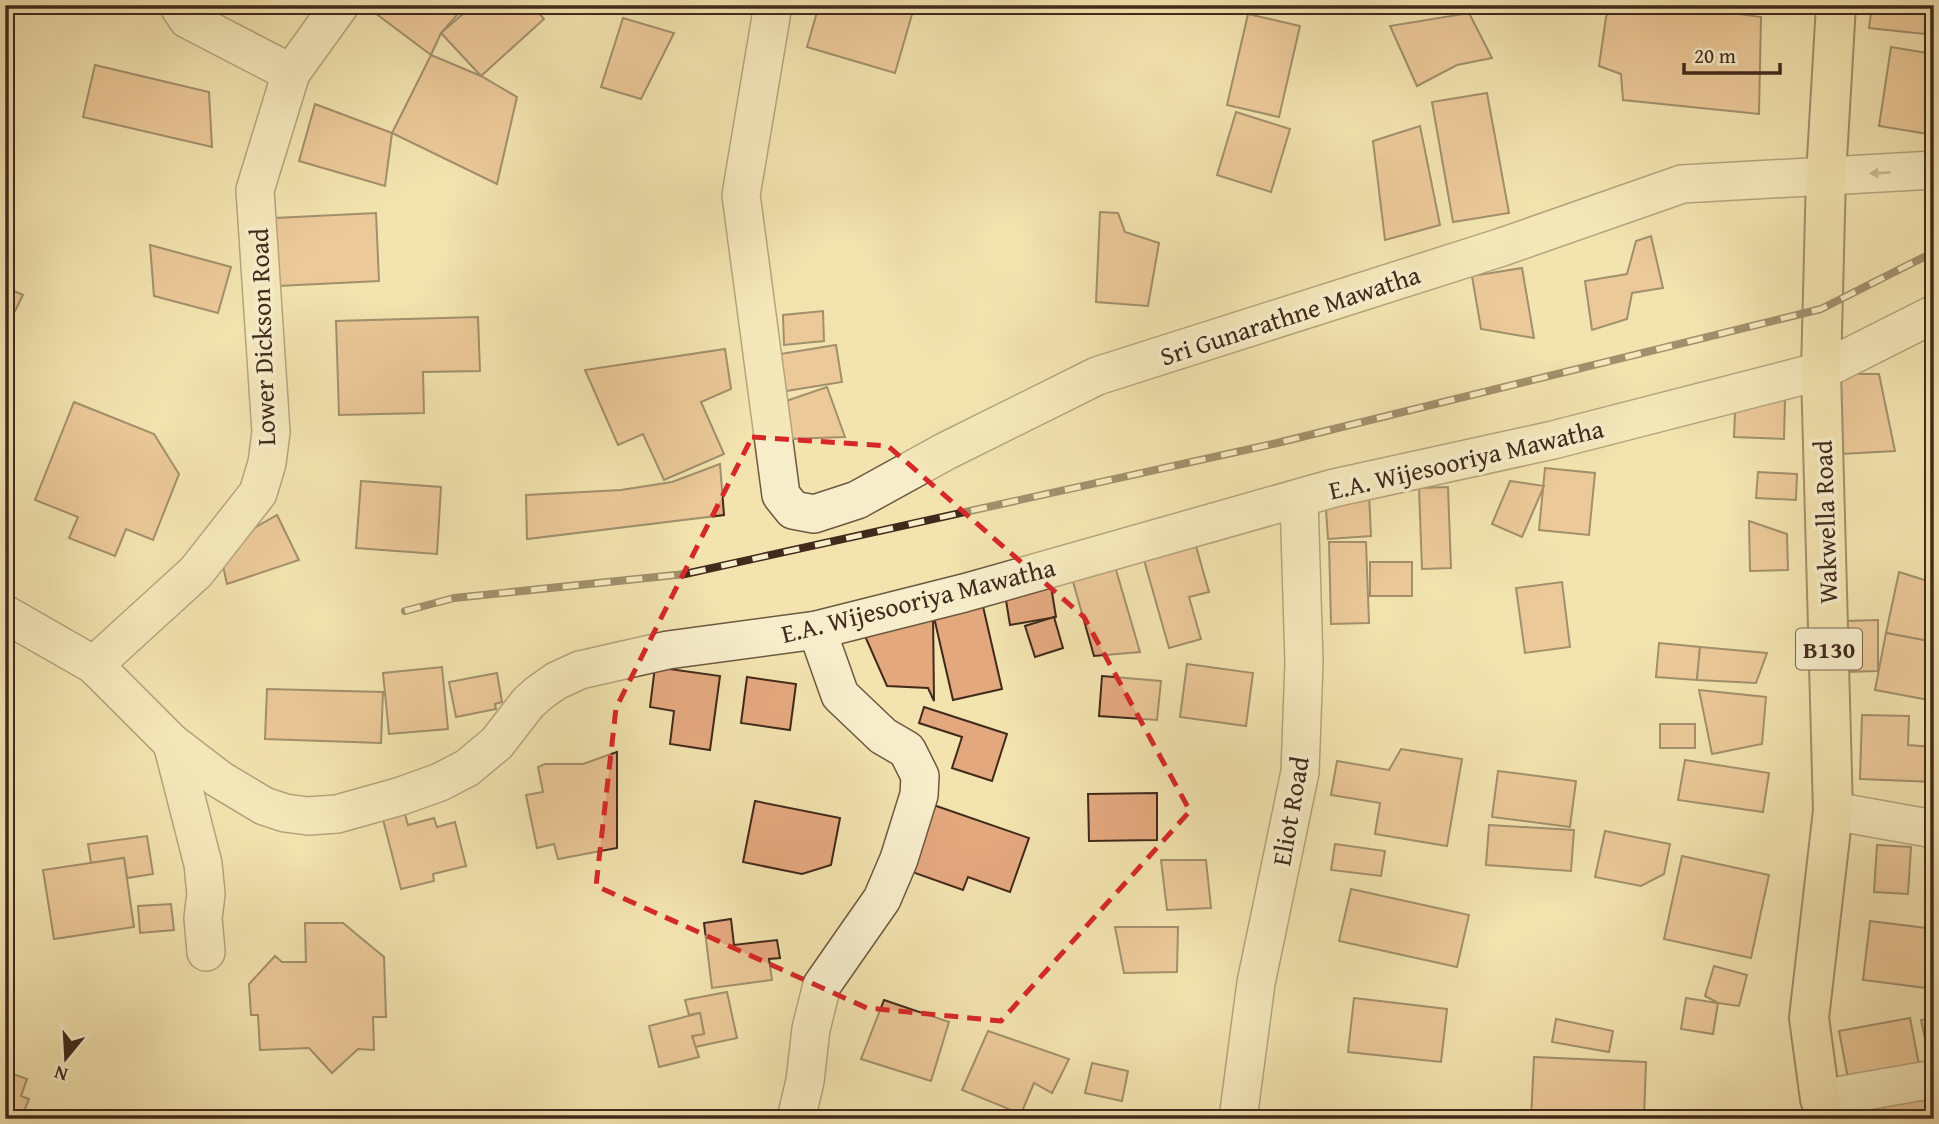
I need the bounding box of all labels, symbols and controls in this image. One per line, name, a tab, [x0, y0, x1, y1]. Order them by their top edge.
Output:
scale bar	[1684, 32, 1780, 76]
text: 20 m	[1694, 40, 1736, 71]
one-way arrow	[1869, 168, 1891, 179]
street label: Lower Dickson Road	[239, 227, 285, 447]
street label: Sri Gunarathne Mawatha	[1155, 254, 1426, 375]
street label: E.A. Wijesooriya Mawatha	[1325, 408, 1608, 510]
street label: Wakwella Road	[1803, 439, 1847, 604]
street label: E.A. Wijesooriya Mawatha	[777, 547, 1060, 653]
road number: B130	[1796, 628, 1862, 670]
street label: Eliot Road	[1261, 753, 1319, 869]
north arrow	[32, 1023, 102, 1092]
text: N	[50, 1059, 71, 1089]

